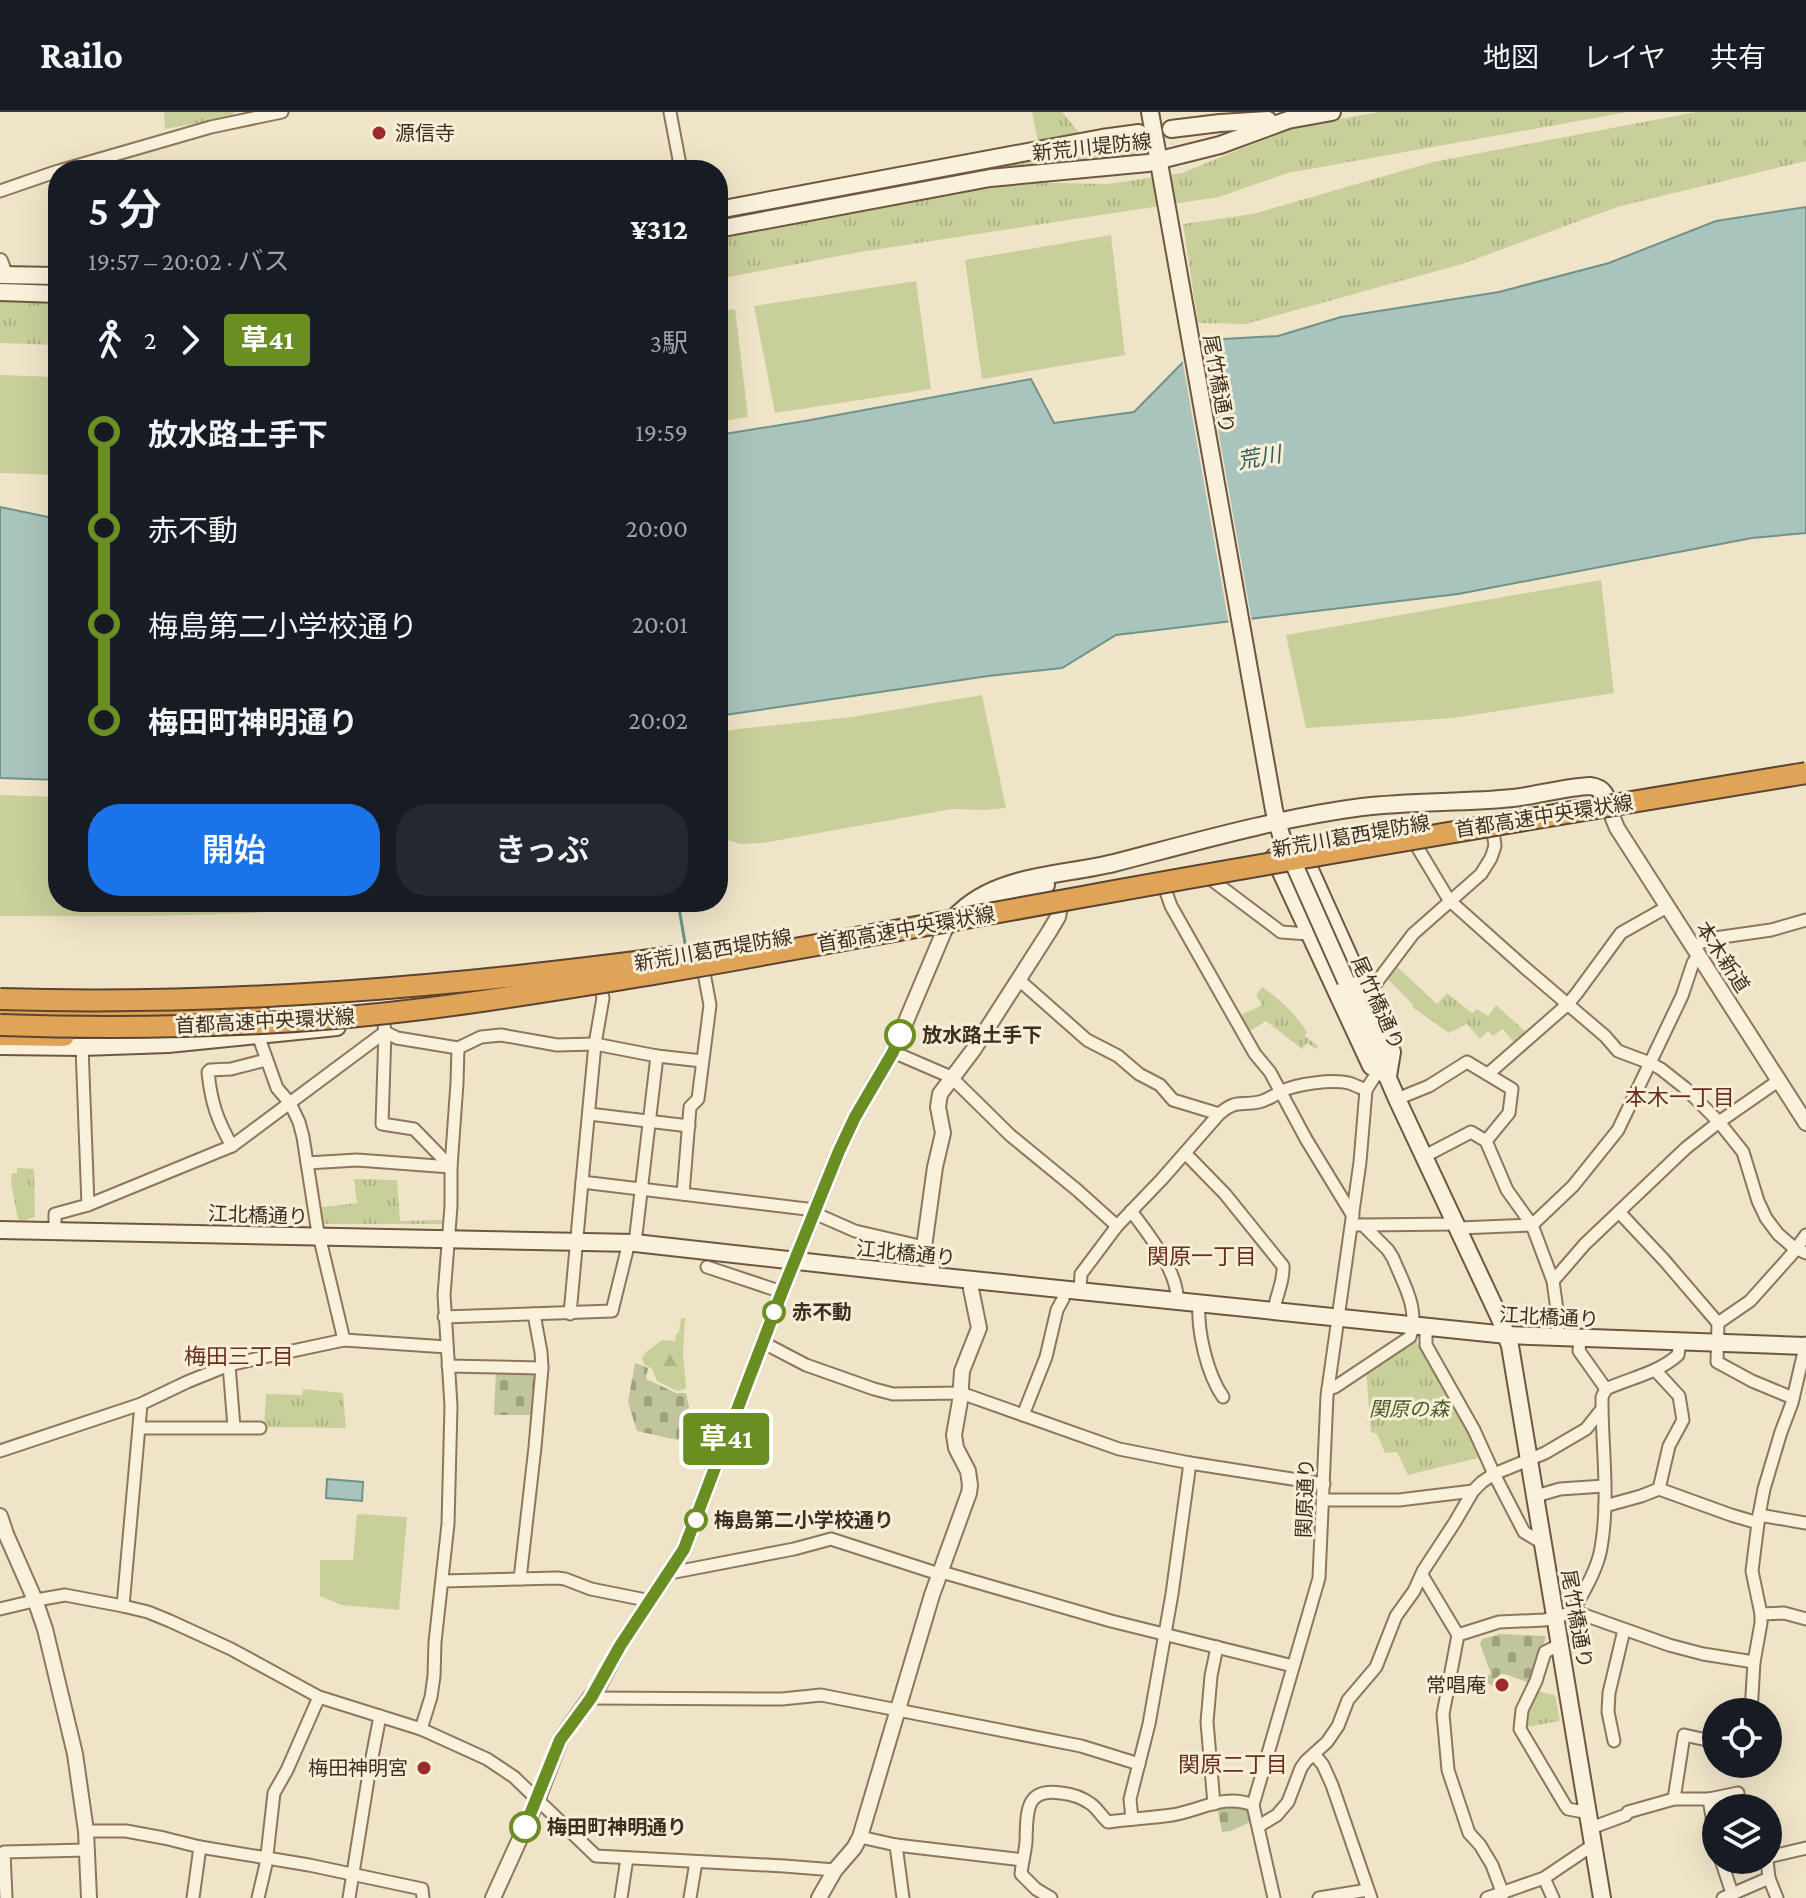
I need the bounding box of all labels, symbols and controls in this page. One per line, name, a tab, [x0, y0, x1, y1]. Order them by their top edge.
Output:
text: Railo	[40, 34, 123, 76]
text: 地図	[1483, 42, 1539, 73]
text: レイヤ	[1583, 42, 1666, 73]
text: 共有	[1710, 42, 1766, 73]
place label: 源信寺	[395, 122, 455, 144]
marker: 源信寺	[370, 124, 388, 142]
street label: 新荒川堤防線	[1031, 130, 1153, 164]
text: 5 分	[88, 186, 162, 234]
text: ¥312	[631, 212, 688, 245]
text: 19:57 – 20:02 · バス	[88, 247, 290, 276]
icon: walk	[88, 318, 132, 362]
icon: forward	[168, 318, 212, 362]
text: 草41	[240, 324, 294, 355]
text: 2	[144, 326, 156, 355]
text: 3駅	[650, 329, 688, 358]
street label: 尾竹橋通り	[1199, 333, 1239, 435]
text: 放水路土手下	[148, 418, 328, 451]
text: 19:59	[635, 418, 688, 447]
water label: 荒川	[1235, 441, 1285, 474]
text: 赤不動	[148, 514, 238, 547]
text: 20:00	[626, 514, 688, 543]
text: 梅島第二小学校通り	[148, 610, 418, 643]
text: 20:01	[632, 610, 688, 639]
text: 梅田町神明通り	[148, 706, 358, 739]
text: 20:02	[628, 706, 688, 735]
street label: 首都高速中央環状線	[1453, 791, 1635, 841]
button: 開始	[88, 804, 380, 896]
button: きっぷ	[396, 804, 688, 896]
street label: 新荒川葛西堤防線	[1270, 811, 1432, 861]
street label: 首都高速中央環状線	[815, 903, 997, 955]
street label: 本木新道	[1692, 917, 1754, 997]
street label: 新荒川葛西堤防線	[632, 925, 794, 975]
street label: 尾竹橋通り	[1348, 953, 1408, 1053]
street label: 首都高速中央環状線	[175, 1005, 355, 1037]
marker: 放水路土手下	[885, 1020, 915, 1050]
place label: 放水路土手下	[922, 1024, 1042, 1046]
district label: 本木一丁目	[1625, 1085, 1735, 1110]
street label: 江北橋通り	[208, 1202, 308, 1228]
street label: 江北橋通り	[855, 1237, 957, 1269]
district label: 関原一丁目	[1147, 1244, 1257, 1269]
marker: 赤不動	[763, 1301, 785, 1323]
place label: 赤不動	[792, 1301, 852, 1323]
street label: 江北橋通り	[1498, 1303, 1600, 1331]
district label: 梅田三丁目	[184, 1344, 294, 1369]
park label: 関原の森	[1369, 1398, 1451, 1420]
line badge: 草41	[680, 1413, 772, 1465]
text: 草41	[699, 1423, 753, 1454]
street label: 関原通り	[1293, 1458, 1317, 1538]
marker: 梅島第二小学校通り	[685, 1509, 707, 1531]
place label: 梅島第二小学校通り	[714, 1509, 894, 1531]
street label: 尾竹橋通り	[1557, 1568, 1597, 1670]
place label: 常唱庵	[1426, 1674, 1486, 1696]
marker: 常唱庵	[1493, 1676, 1511, 1694]
map controls	[1702, 1698, 1782, 1874]
button: locate	[1702, 1698, 1782, 1778]
district label: 関原二丁目	[1178, 1752, 1288, 1777]
place label: 梅田神明宮	[308, 1757, 408, 1779]
marker: 梅田神明宮	[415, 1759, 433, 1777]
button: layers	[1702, 1794, 1782, 1874]
marker: 梅田町神明通り	[510, 1812, 540, 1842]
place label: 梅田町神明通り	[547, 1816, 687, 1838]

